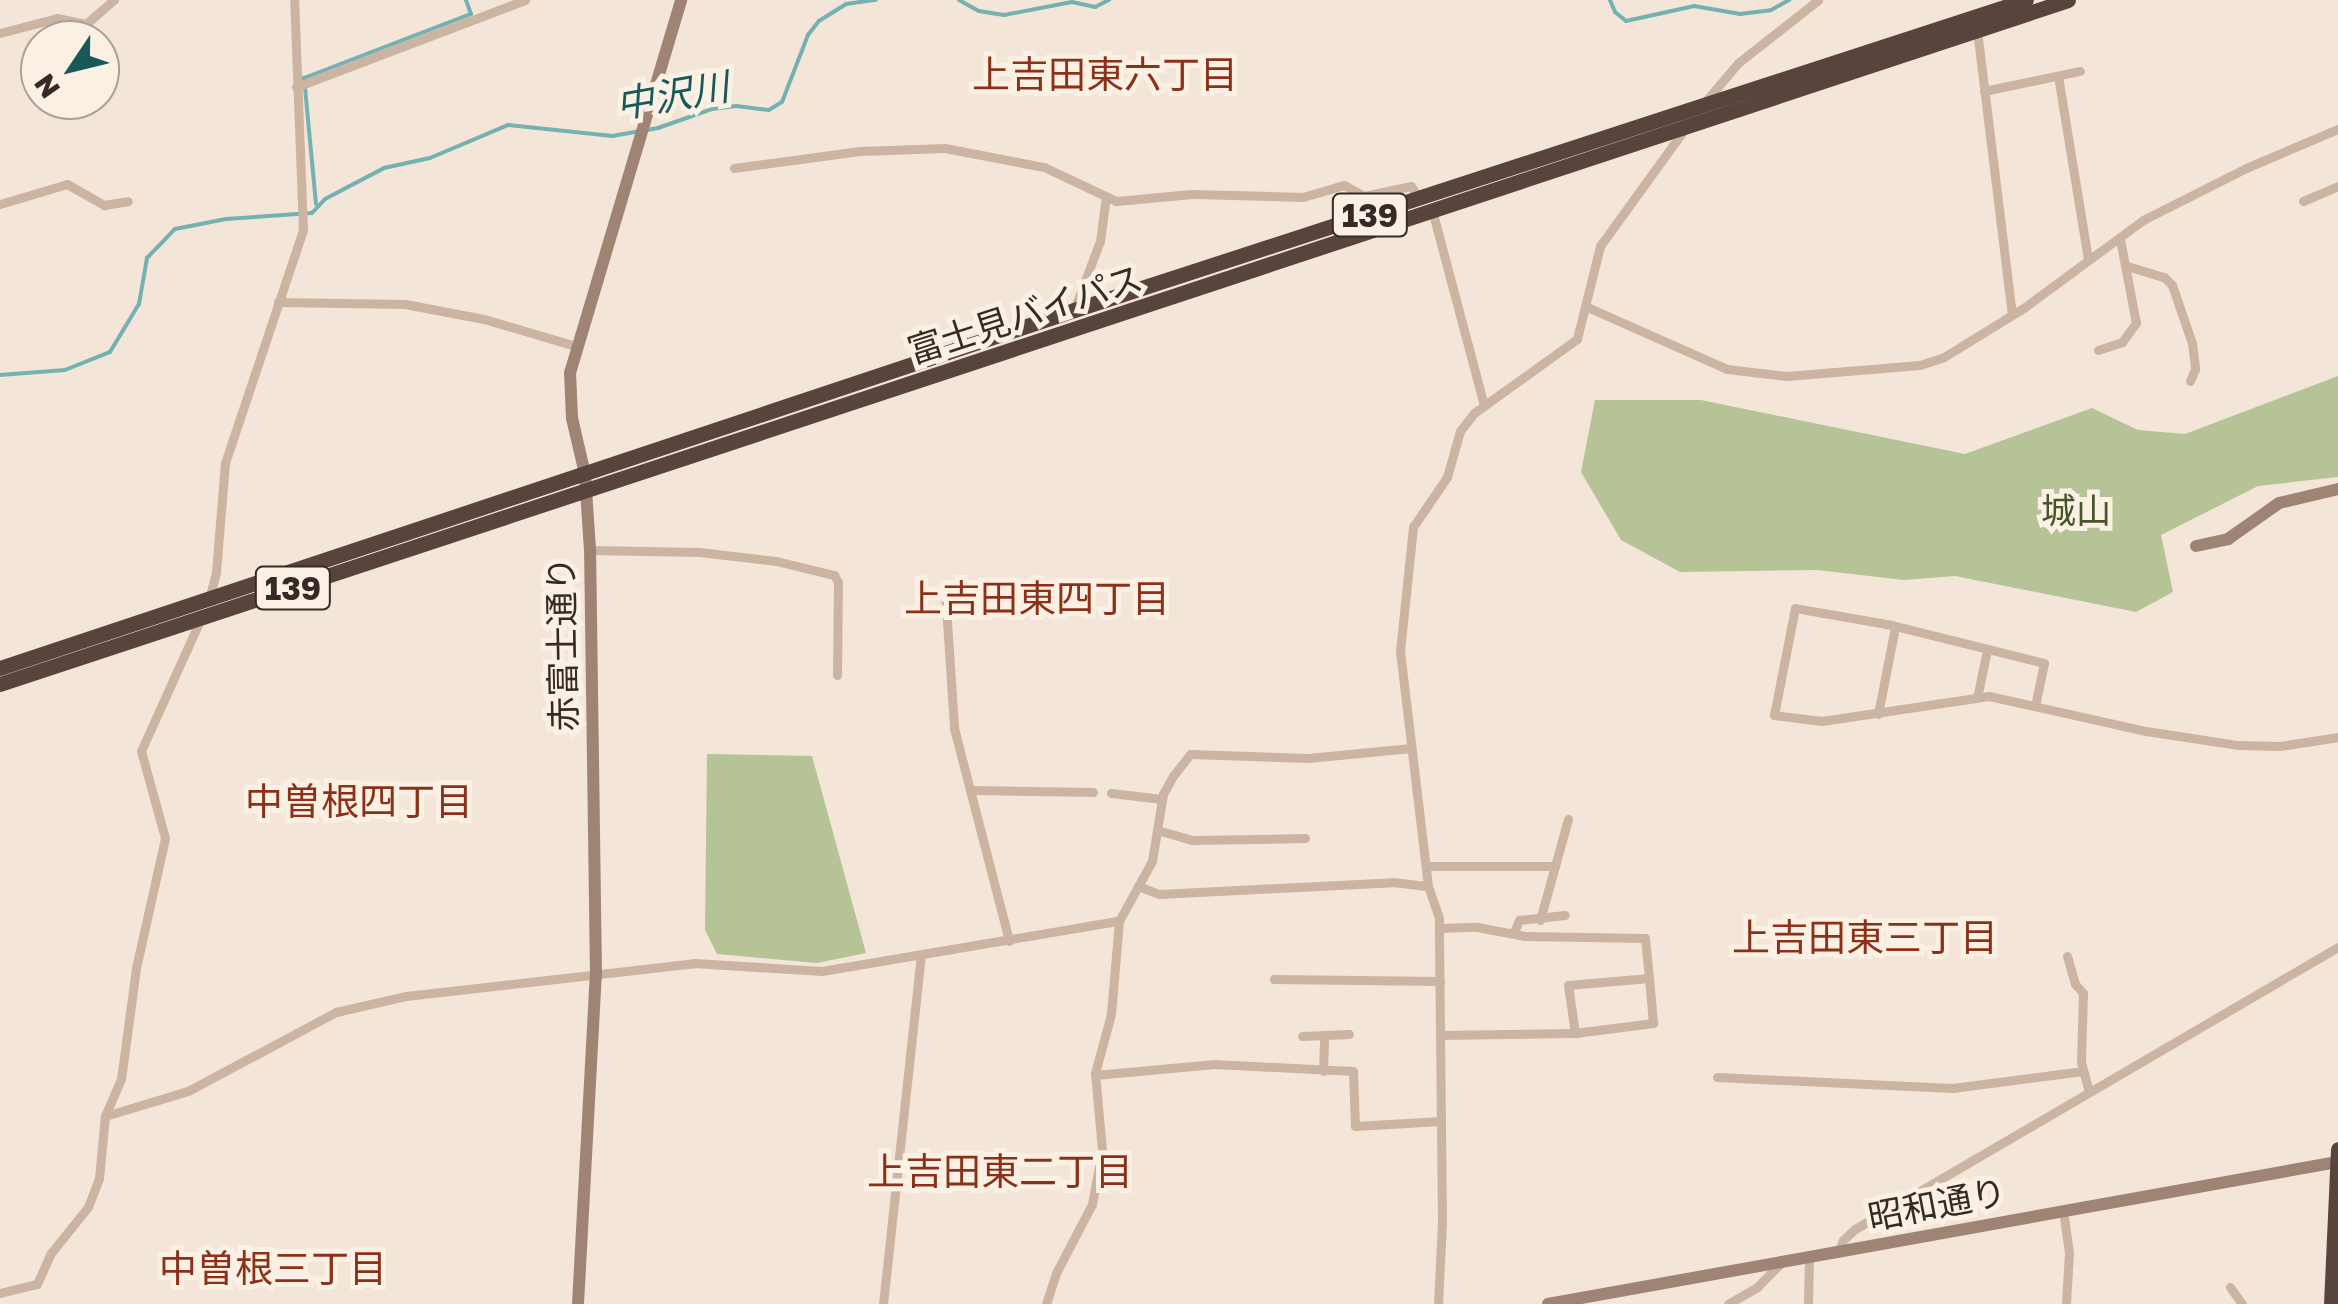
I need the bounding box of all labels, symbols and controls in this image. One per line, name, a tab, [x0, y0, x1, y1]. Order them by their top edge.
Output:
north arrow	[20, 20, 120, 120]
district label: 上吉田東六丁目	[972, 51, 1238, 97]
water label: 中沢川	[612, 63, 732, 127]
text: N	[27, 68, 66, 105]
road number: 139	[1330, 188, 1410, 242]
street label: 富士見バイパス	[902, 256, 1148, 372]
park label: 城山	[2041, 489, 2111, 531]
street label: 赤富士通り	[539, 556, 585, 732]
road number: 139	[253, 561, 333, 615]
district label: 上吉田東四丁目	[904, 575, 1170, 621]
district label: 中曽根四丁目	[245, 778, 473, 824]
district label: 上吉田東三丁目	[1732, 914, 1998, 960]
district label: 上吉田東二丁目	[867, 1148, 1133, 1194]
street label: 昭和通り	[1864, 1170, 2010, 1238]
district label: 中曽根三丁目	[159, 1245, 387, 1291]

